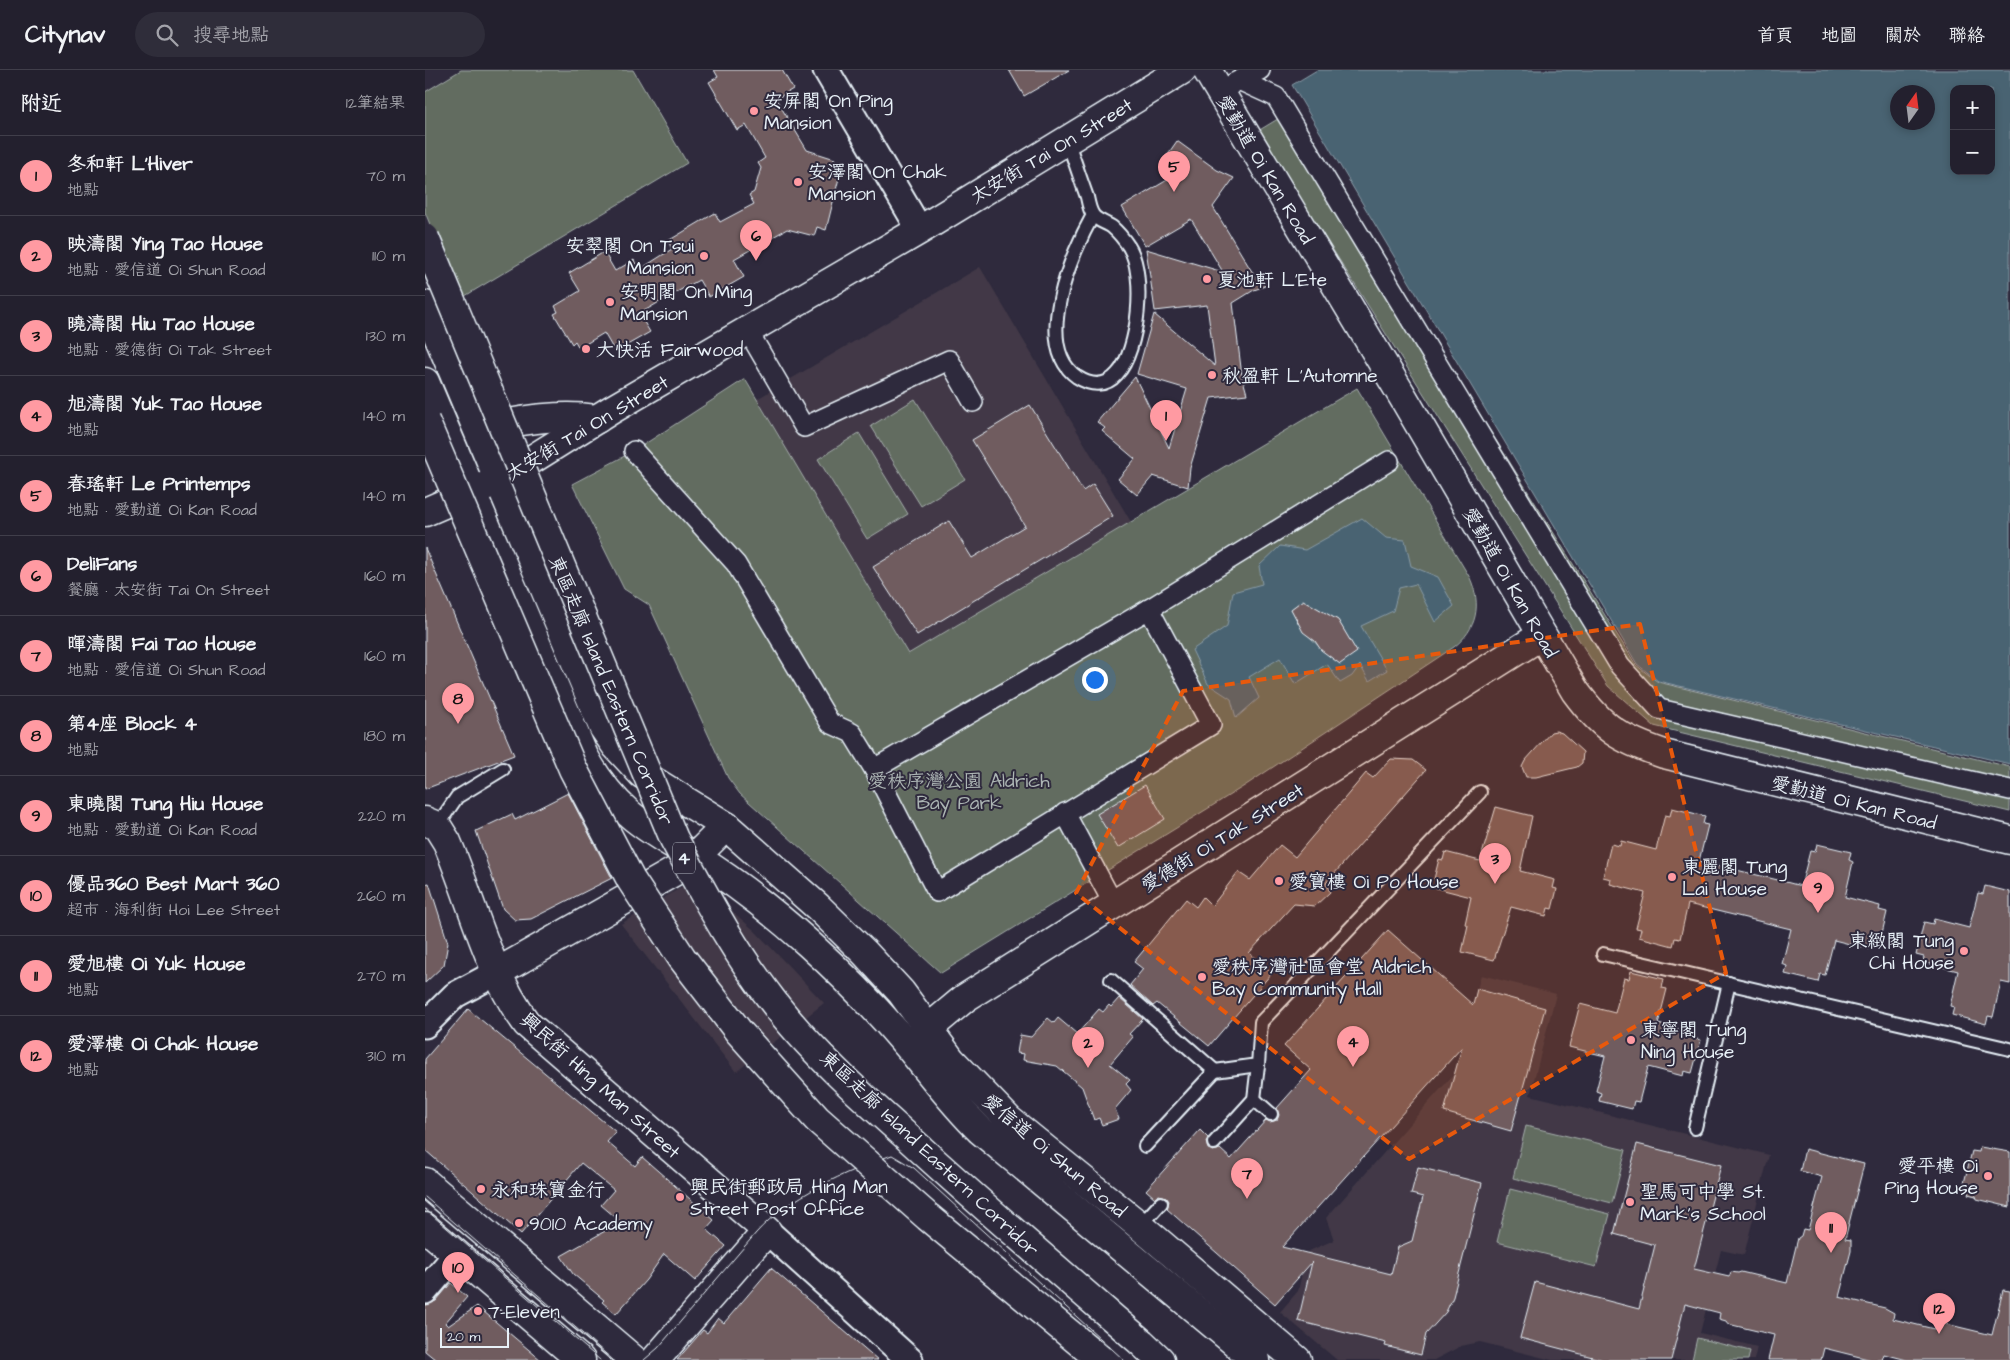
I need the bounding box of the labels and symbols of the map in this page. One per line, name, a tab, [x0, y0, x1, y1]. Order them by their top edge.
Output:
north arrow	[1890, 85, 1935, 130]
place label: 安屏閣 On Ping Mansion	[764, 88, 893, 137]
street label: 愛勤道 Oi Kan Road	[1209, 90, 1320, 250]
street label: 太安街 Tai On Street	[966, 92, 1138, 211]
marker: 安屏閣 On Ping Mansion	[748, 105, 760, 117]
pin: 5	[1158, 151, 1190, 192]
place label: 安澤閣 On Chak Mansion	[808, 159, 947, 208]
marker: 安澤閣 On Chak Mansion	[792, 176, 804, 188]
pin: 6	[740, 220, 772, 261]
place label: 安翠閣 On Tsui Mansion	[566, 233, 694, 282]
marker: 安翠閣 On Tsui Mansion	[698, 250, 710, 262]
place label: 夏池軒 L'Ete	[1217, 267, 1327, 294]
marker: 夏池軒 L'Ete	[1201, 273, 1213, 285]
place label: 安明閣 On Ming Mansion	[620, 279, 753, 328]
marker: 安明閣 On Ming Mansion	[604, 296, 616, 308]
place label: 大快活 Fairwood	[596, 337, 744, 364]
marker: 大快活 Fairwood	[580, 343, 592, 355]
place label: 秋盈軒 L'Automne	[1222, 363, 1378, 390]
street label: 太安街 Tai On Street	[502, 369, 674, 488]
marker: 秋盈軒 L'Automne	[1206, 369, 1218, 381]
pin: 1	[1150, 400, 1182, 441]
street label: 愛勤道 Oi Kan Road	[1456, 502, 1564, 663]
street label: 東區走廊 Island Eastern Corridor	[541, 552, 680, 830]
your location	[1082, 667, 1108, 693]
pin: 8	[442, 683, 474, 724]
park label: 愛秩序灣公園 Aldrich Bay Park	[868, 768, 1050, 818]
street label: 愛勤道 Oi Kan Road	[1768, 770, 1939, 837]
street label: 愛德街 Oi Tak Street	[1136, 777, 1310, 899]
road number: 4	[673, 842, 695, 874]
pin: 3	[1479, 843, 1511, 884]
place label: 東麗閣 Tung Lai House	[1682, 854, 1788, 903]
place label: 愛寶樓 Oi Po House	[1289, 869, 1459, 896]
marker: 東麗閣 Tung Lai House	[1666, 871, 1678, 883]
pin: 9	[1802, 872, 1834, 913]
marker: 愛寶樓 Oi Po House	[1273, 875, 1285, 887]
place label: 東緻閣 Tung Chi House	[1849, 928, 1954, 977]
marker: 東緻閣 Tung Chi House	[1958, 945, 1970, 957]
place label: 愛秩序灣社區會堂 Aldrich Bay Community Hall	[1212, 954, 1432, 1004]
marker: 愛秩序灣社區會堂 Aldrich Bay Community Hall	[1196, 971, 1208, 983]
street label: 興民街 Hing Man Street	[513, 1007, 686, 1166]
place label: 東寧閣 Tung Ning House	[1641, 1017, 1747, 1067]
pin: 4	[1337, 1026, 1369, 1067]
pin: 2	[1072, 1027, 1104, 1068]
marker: 東寧閣 Tung Ning House	[1625, 1034, 1637, 1046]
street label: 東區走廊 Island Eastern Corridor	[814, 1045, 1045, 1263]
street label: 愛信道 Oi Shun Road	[976, 1088, 1132, 1224]
place label: 愛平樓 Oi Ping House	[1884, 1153, 1978, 1203]
pin: 7	[1231, 1158, 1263, 1199]
marker: 愛平樓 Oi Ping House	[1982, 1170, 1994, 1182]
place label: 興民街郵政局 Hing Man Street Post Office	[690, 1174, 888, 1223]
place label: 永和珠寶金行	[491, 1177, 605, 1204]
place label: 聖馬可中學 St. Mark's School	[1640, 1179, 1766, 1228]
marker: 永和珠寶金行	[475, 1183, 487, 1195]
marker: 興民街郵政局 Hing Man Street Post Office	[674, 1191, 686, 1203]
marker: 聖馬可中學 St. Mark's School	[1624, 1196, 1636, 1208]
place label: 9010 Academy	[529, 1211, 653, 1239]
pin: 11	[1815, 1212, 1847, 1253]
marker: 9010 Academy	[513, 1217, 525, 1229]
pin: 10	[442, 1252, 474, 1293]
pin: 12	[1923, 1293, 1955, 1334]
place label: 7-Eleven	[488, 1299, 560, 1326]
marker: 7-Eleven	[472, 1305, 484, 1317]
scale bar	[440, 1325, 509, 1348]

